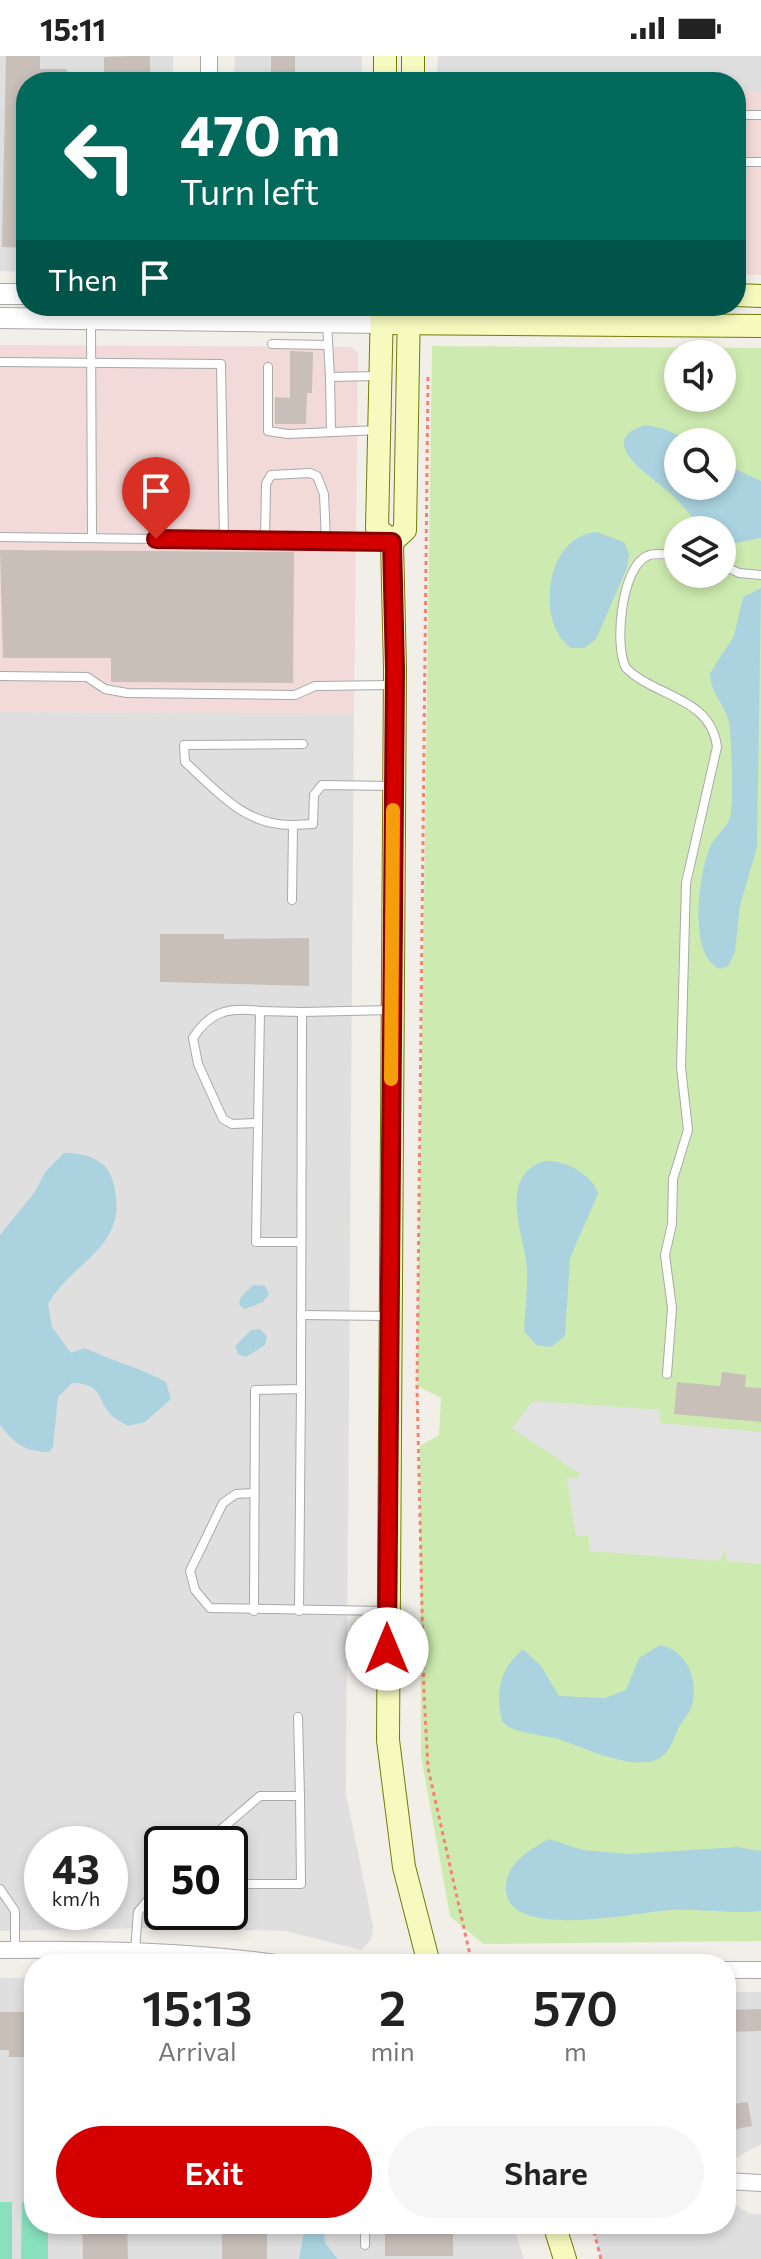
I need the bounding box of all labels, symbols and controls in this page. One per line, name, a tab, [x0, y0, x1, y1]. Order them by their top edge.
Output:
text: 15:11	[40, 10, 106, 47]
text: 470 m	[180, 99, 340, 168]
icon: left	[48, 104, 152, 208]
text: Turn left	[180, 168, 319, 212]
icon: arrive	[133, 256, 177, 300]
text: Then	[48, 260, 117, 297]
map controls	[664, 340, 736, 588]
button: sound	[664, 340, 736, 412]
button: search	[664, 428, 736, 500]
pin	[122, 457, 190, 539]
icon: arrive	[134, 469, 178, 513]
button: layers	[664, 516, 736, 588]
position arrow	[345, 1607, 429, 1691]
speed limit sign: 50	[144, 1826, 248, 1930]
text: 43	[52, 1843, 100, 1892]
text: km/h	[52, 1886, 100, 1910]
text: 15:13	[142, 1977, 252, 2036]
text: 2	[379, 1977, 406, 2036]
text: 570	[533, 1977, 618, 2036]
text: Arrival	[158, 2035, 237, 2066]
text: min	[370, 2035, 415, 2066]
text: m	[564, 2035, 587, 2066]
button: Exit	[56, 2126, 372, 2218]
button: Share	[388, 2126, 704, 2218]

